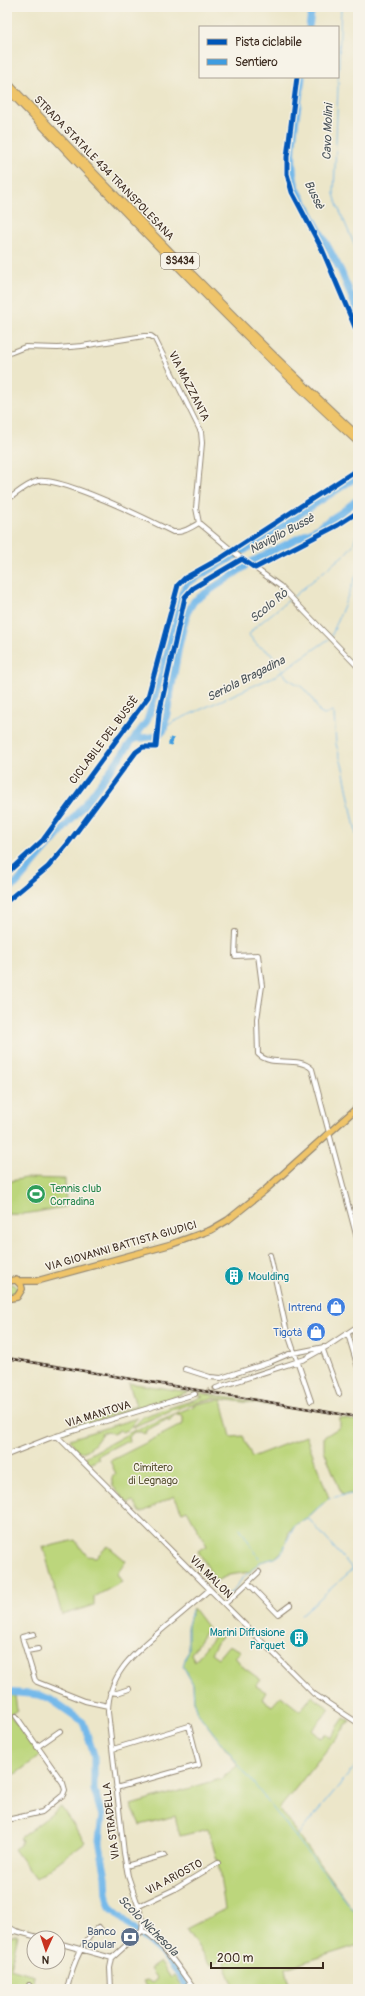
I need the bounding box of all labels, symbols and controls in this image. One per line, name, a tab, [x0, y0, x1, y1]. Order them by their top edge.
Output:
legend	[199, 26, 339, 78]
text: Pista ciclabile	[235, 35, 302, 50]
text: Sentiero	[235, 55, 278, 70]
street label: STRADA STATALE 434 TRANSPOLESANA	[31, 93, 177, 243]
water label: Cavo Molini	[320, 102, 337, 160]
water label: Bussè	[301, 178, 328, 212]
road number: SS434	[161, 253, 199, 269]
street label: VIA MAZZANTA	[166, 349, 212, 423]
water label: Naviglio Bussè	[247, 510, 318, 557]
water label: Scolo Rò	[247, 585, 292, 626]
water label: Seriola Bragadina	[205, 652, 289, 705]
street label: CICLABILE DEL BUSSÈ	[67, 693, 141, 787]
place label: Tennis club Corradina	[50, 1182, 102, 1208]
sports icon: Tennis club Corradina	[25, 1183, 47, 1205]
street label: VIA GIOVANNI BATTISTA GIUDICI	[44, 1218, 198, 1274]
building icon: Moulding	[223, 1265, 245, 1287]
place label: Moulding	[248, 1270, 289, 1283]
shop icon: Intrend	[325, 1296, 347, 1318]
place label: Intrend	[288, 1301, 322, 1314]
shop icon: Tigotà	[305, 1321, 327, 1343]
place label: Tigotà	[273, 1326, 302, 1339]
street label: VIA MANTOVA	[64, 1398, 132, 1430]
park label: Cimitero di Legnago	[128, 1461, 178, 1487]
street label: VIA MALON	[187, 1553, 235, 1601]
place label: Marini Diffusione Parquet	[210, 1626, 286, 1652]
building icon: Marini Diffusione Parquet	[288, 1627, 310, 1649]
street label: VIA STRADELLA	[100, 1782, 122, 1860]
street label: VIA ARIOSTO	[143, 1857, 205, 1897]
water label: Scolo Nichesola	[115, 1893, 182, 1960]
place label: Banco Popular	[82, 1925, 116, 1951]
bank icon: Banco Popular	[119, 1926, 141, 1948]
north arrow	[26, 1930, 66, 1970]
scale bar	[211, 1944, 323, 1970]
text: 200 m	[217, 1951, 254, 1966]
text: N	[41, 1953, 50, 1966]

